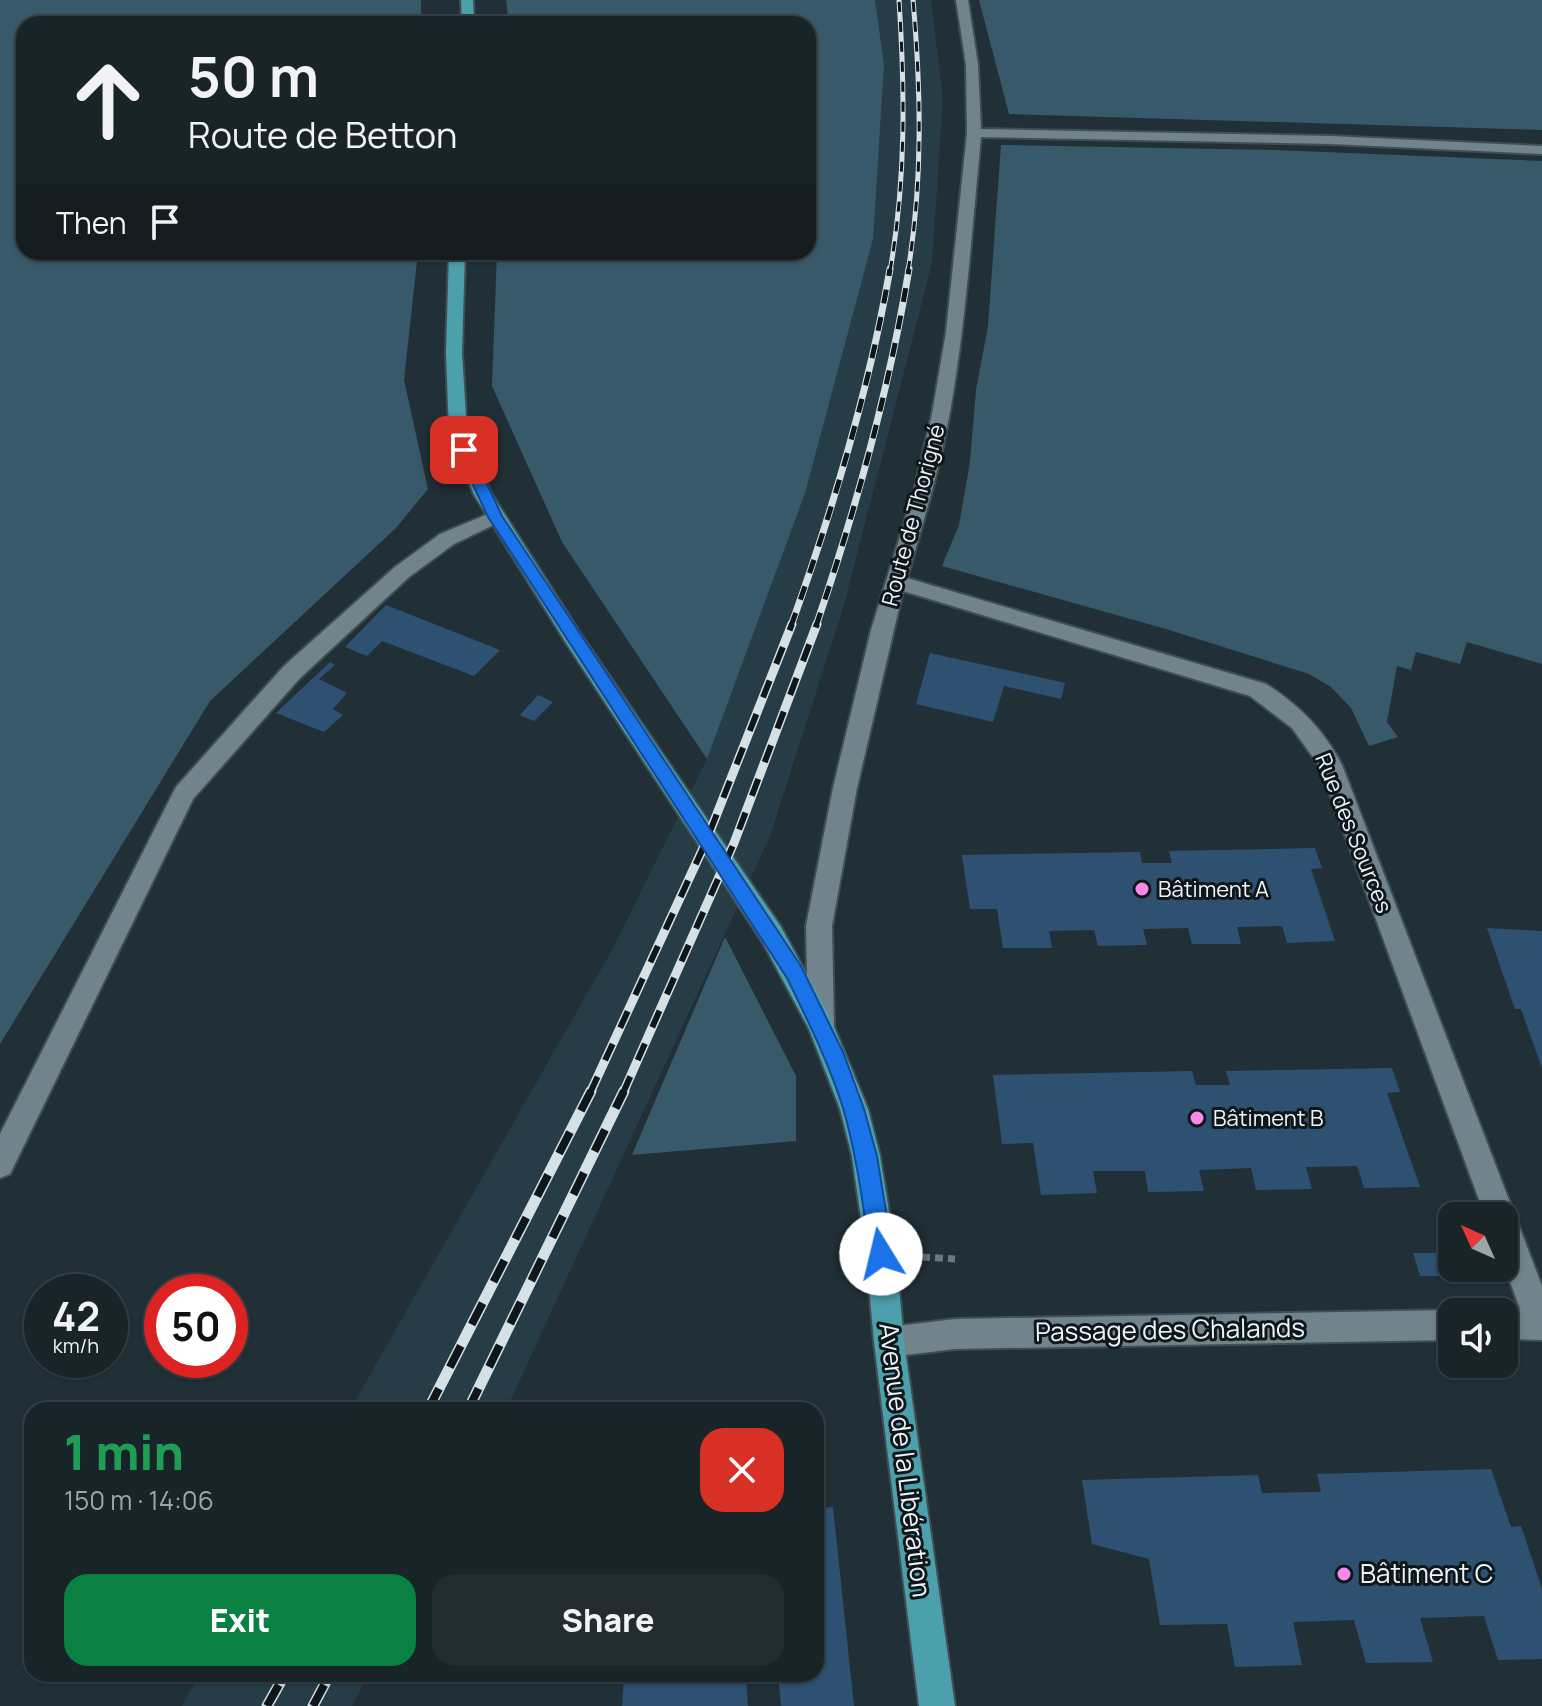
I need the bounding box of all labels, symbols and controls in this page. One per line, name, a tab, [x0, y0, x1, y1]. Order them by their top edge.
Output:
text: 50 m	[188, 37, 319, 114]
icon: ahead	[56, 48, 160, 152]
text: Route de Betton	[188, 110, 457, 159]
icon: arrive	[143, 200, 187, 244]
text: Then	[56, 202, 127, 243]
pin	[430, 416, 498, 484]
street label: Route de Thorigné	[874, 421, 952, 609]
icon: arrive	[442, 428, 486, 472]
street label: Rue des Sources	[1308, 749, 1400, 917]
place label: Bâtiment A	[1158, 874, 1269, 904]
marker: Bâtiment A	[1133, 880, 1151, 898]
place label: Bâtiment B	[1213, 1103, 1324, 1133]
marker: Bâtiment B	[1188, 1109, 1206, 1127]
north arrow	[1438, 1202, 1518, 1282]
map controls	[1438, 1202, 1518, 1378]
position arrow	[839, 1212, 923, 1296]
speed limit sign: 50	[144, 1274, 248, 1378]
text: 42	[52, 1288, 100, 1343]
button: sound	[1438, 1298, 1518, 1378]
street label: Passage des Chalands	[1035, 1309, 1305, 1349]
street label: Avenue de la Libération	[871, 1321, 941, 1599]
text: km/h	[53, 1332, 99, 1359]
text: 1 min	[64, 1419, 184, 1484]
button: close	[700, 1428, 784, 1512]
text: 150 m · 14:06	[64, 1482, 214, 1518]
place label: Bâtiment C	[1360, 1555, 1493, 1591]
marker: Bâtiment C	[1335, 1565, 1353, 1583]
button: Exit	[64, 1574, 416, 1666]
button: Share	[432, 1574, 784, 1666]

